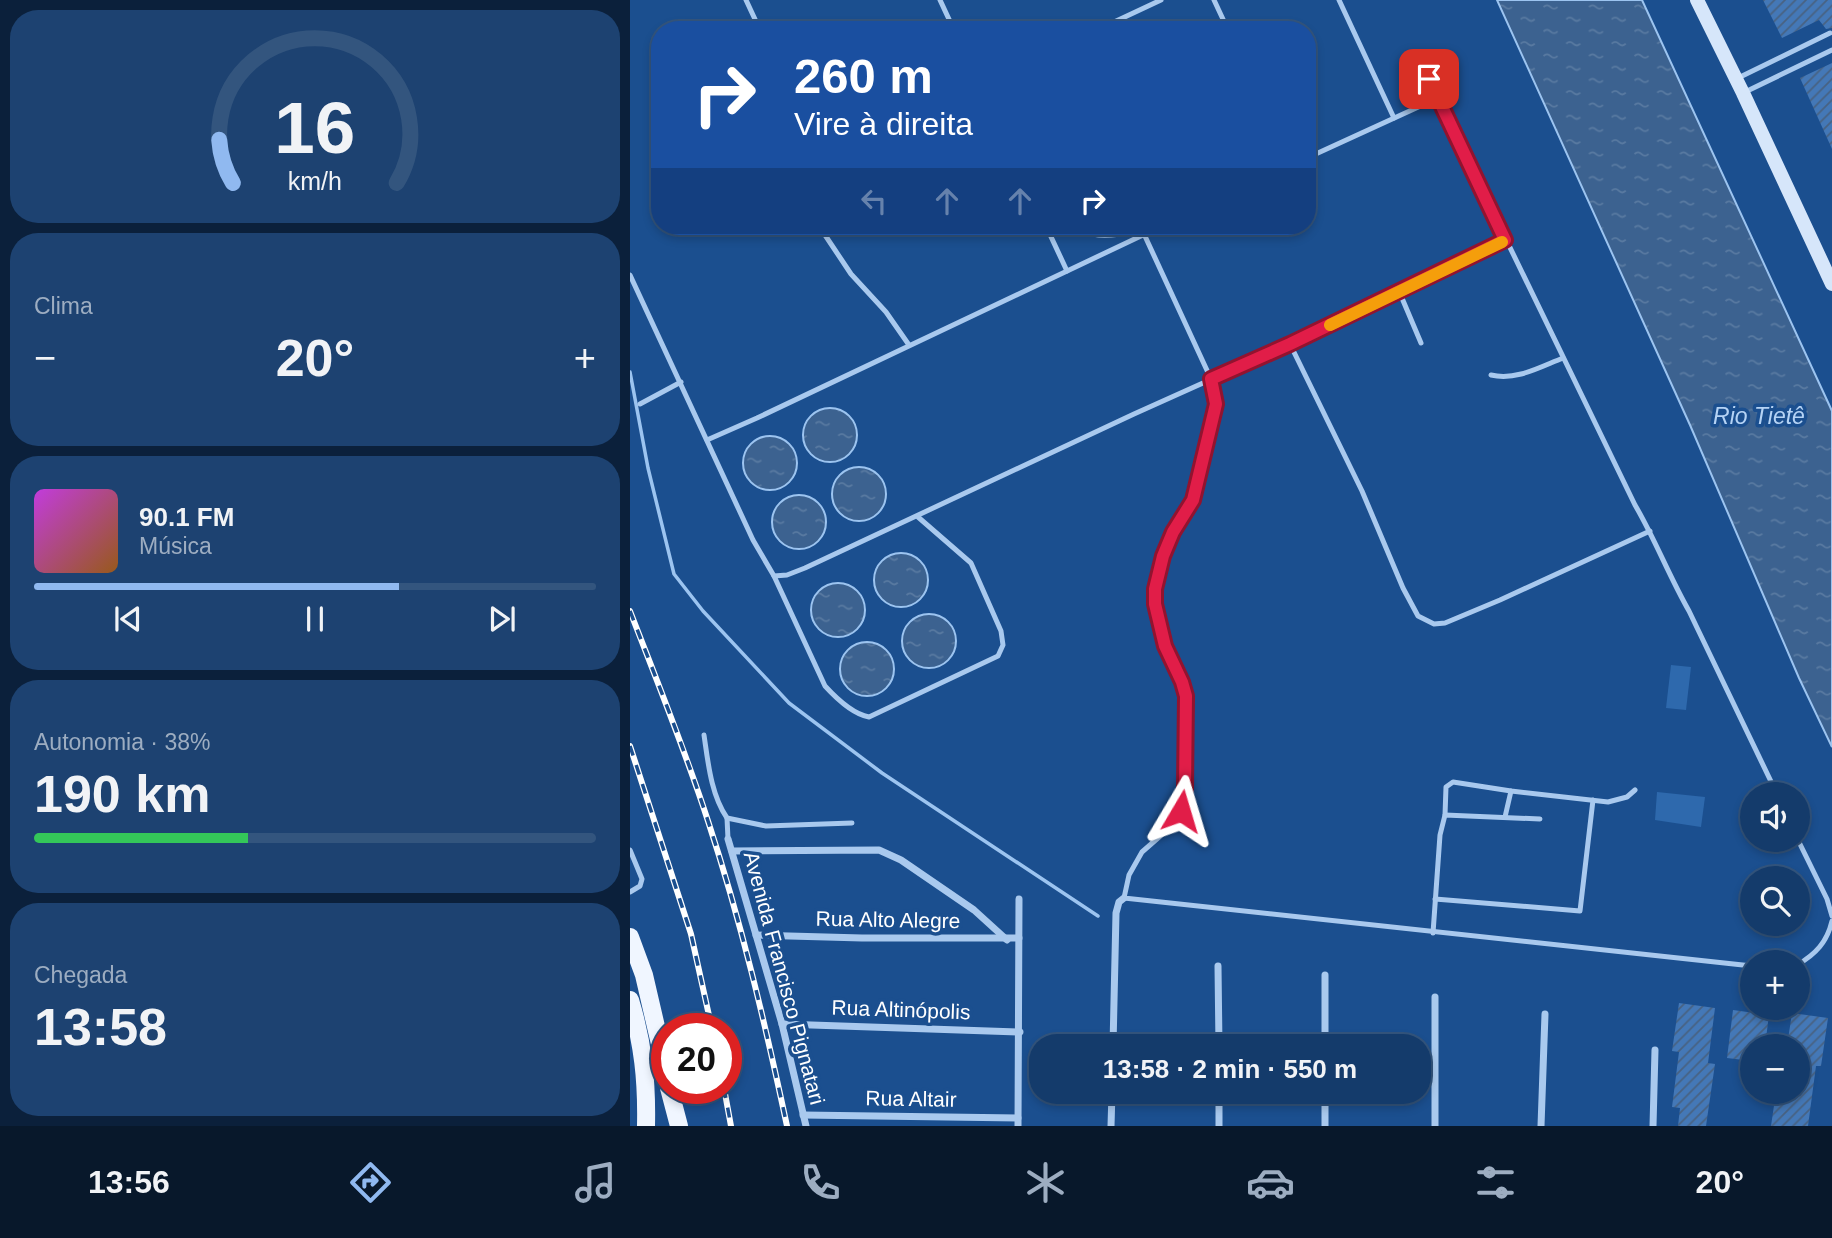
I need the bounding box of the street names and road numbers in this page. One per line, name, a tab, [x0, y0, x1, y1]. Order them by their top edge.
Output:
street label: Avenida Francisco Pignatari	[740, 849, 829, 1107]
street label: Rua Alto Alegre	[815, 907, 961, 932]
street label: Rua Altinópolis	[831, 996, 971, 1023]
street label: Rua Altair	[865, 1086, 957, 1111]

